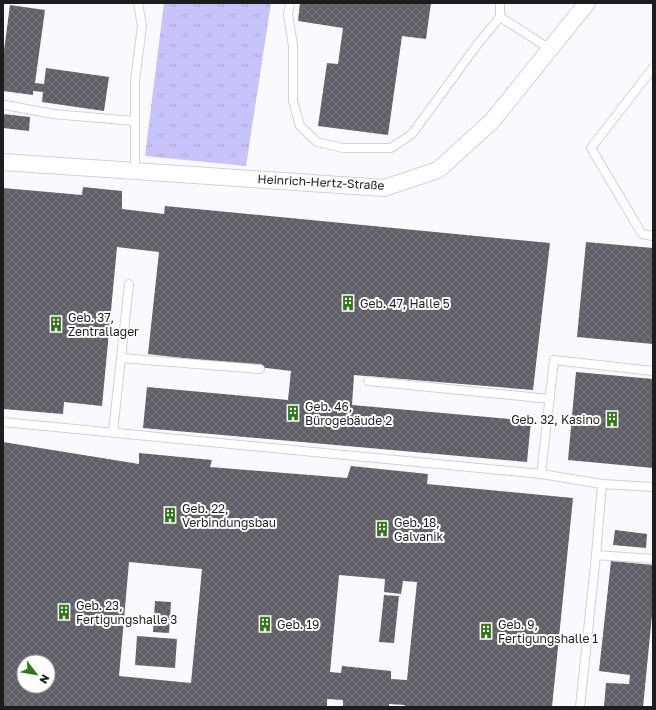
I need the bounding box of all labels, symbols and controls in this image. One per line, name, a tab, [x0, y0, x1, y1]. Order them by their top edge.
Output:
street label: Heinrich-Hertz-Straße	[257, 171, 385, 193]
building icon: Geb. 47, Halle 5	[339, 294, 357, 312]
place label: Geb. 47, Halle 5	[360, 296, 450, 311]
place label: Geb. 37, Zentrallager	[68, 310, 139, 339]
building icon: Geb. 37, Zentrallager	[47, 315, 65, 333]
place label: Geb. 46, Bürogebäude 2	[305, 399, 392, 428]
building icon: Geb. 46, Bürogebäude 2	[284, 404, 302, 422]
building icon: Geb. 32, Kasino	[603, 410, 621, 428]
place label: Geb. 32, Kasino	[511, 412, 600, 427]
place label: Geb. 22, Verbindungsbau	[182, 501, 276, 530]
building icon: Geb. 22, Verbindungsbau	[161, 506, 179, 524]
place label: Geb. 18, Galvanik	[394, 515, 444, 544]
building icon: Geb. 18, Galvanik	[373, 520, 391, 538]
place label: Geb. 23, Fertigungshalle 3	[76, 598, 177, 627]
building icon: Geb. 23, Fertigungshalle 3	[55, 603, 73, 621]
building icon: Geb. 19	[256, 615, 274, 633]
place label: Geb. 19	[277, 617, 319, 632]
place label: Geb. 9, Fertigungshalle 1	[498, 617, 598, 646]
building icon: Geb. 9, Fertigungshalle 1	[477, 622, 495, 640]
north arrow	[16, 654, 56, 694]
text: N	[37, 672, 53, 686]

